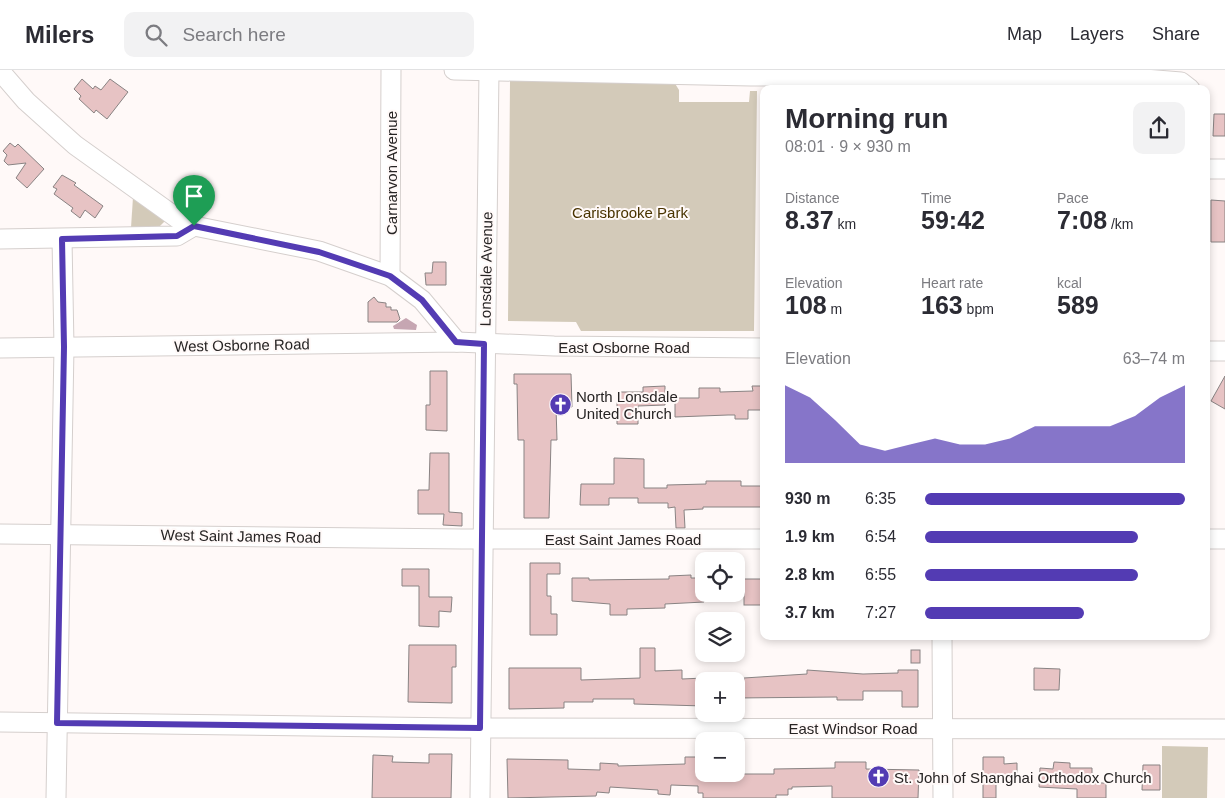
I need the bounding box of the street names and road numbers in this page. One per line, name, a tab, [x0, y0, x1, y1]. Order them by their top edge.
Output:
street label: Carnarvon Avenue	[383, 111, 400, 235]
street label: Lonsdale Avenue	[476, 211, 496, 327]
street label: West Osborne Road	[174, 335, 310, 355]
street label: East Osborne Road	[558, 339, 690, 356]
street label: West Saint James Road	[161, 526, 321, 546]
street label: East Saint James Road	[545, 531, 701, 548]
street label: East Windsor Road	[788, 720, 918, 737]

